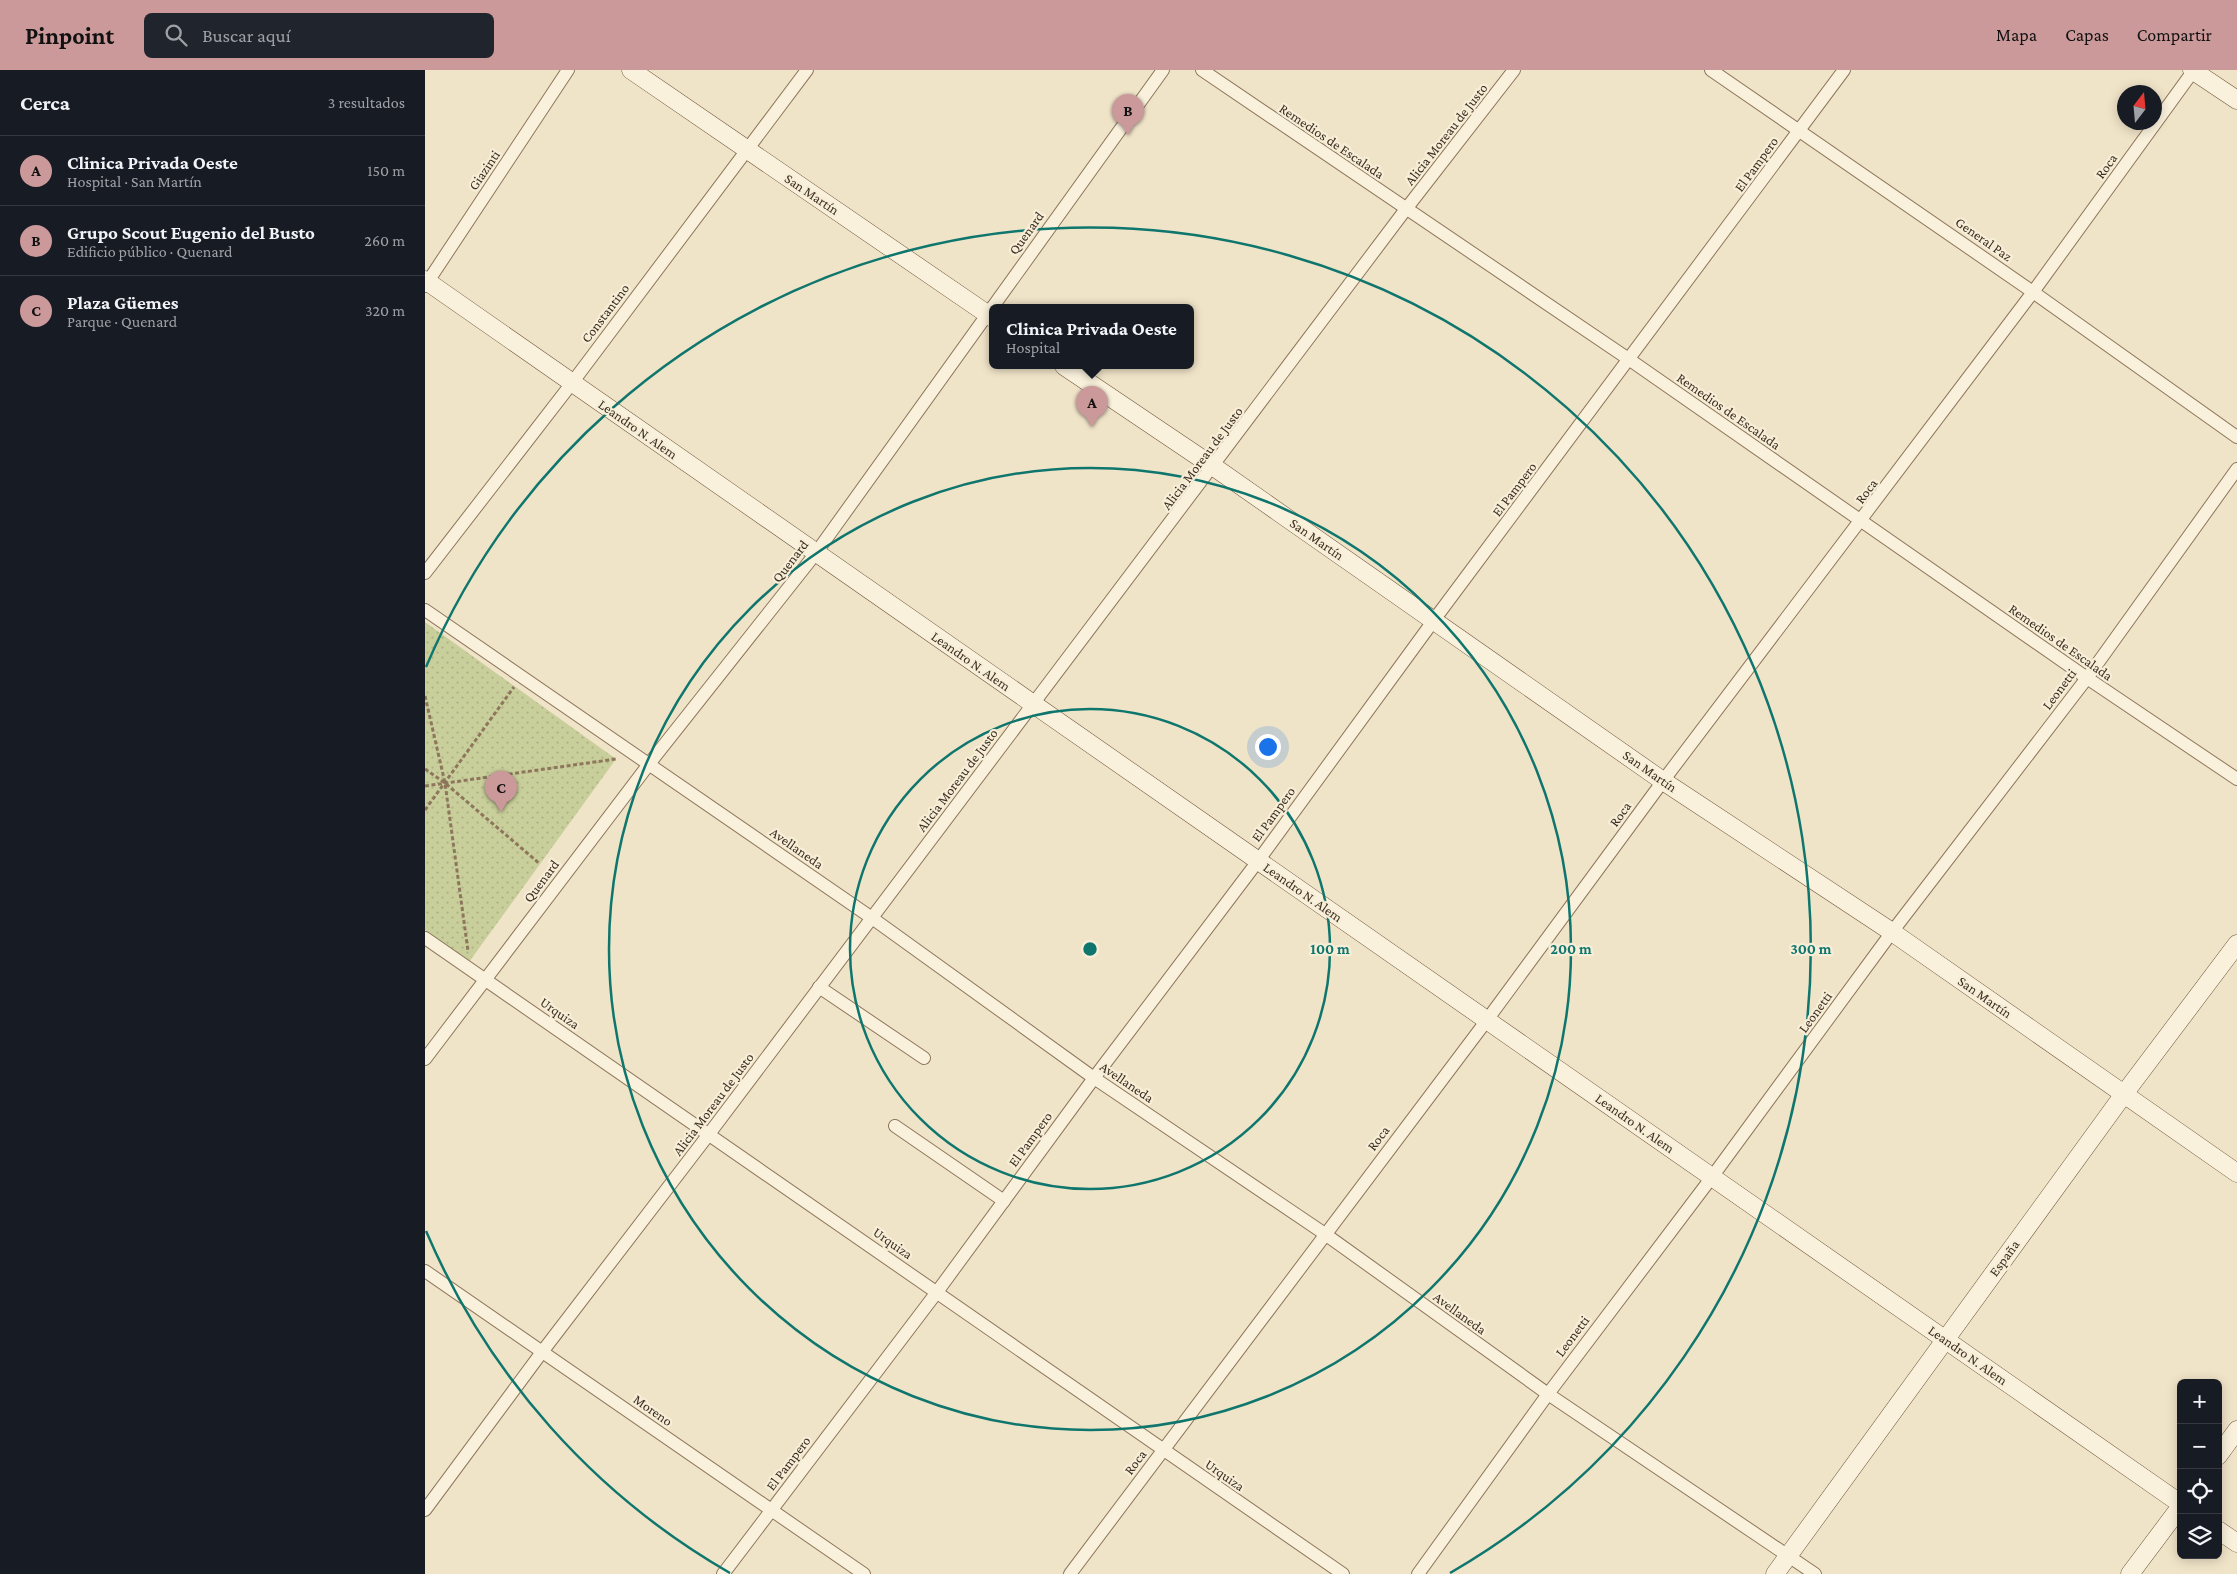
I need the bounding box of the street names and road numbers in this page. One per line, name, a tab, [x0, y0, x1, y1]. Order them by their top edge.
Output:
street label: Alicia Moreau de Justo	[1401, 80, 1491, 188]
street label: Remedios de Escalada	[1277, 100, 1388, 182]
street label: El Pampero	[1731, 134, 1781, 194]
street label: Giazinti	[465, 147, 503, 193]
street label: Roca	[2092, 150, 2121, 182]
street label: San Martín	[782, 170, 843, 218]
street label: Quenard	[1005, 208, 1047, 258]
street label: General Paz	[1953, 214, 2015, 264]
street label: Constantino	[578, 280, 632, 346]
street label: Remedios de Escalada	[1674, 369, 1784, 453]
street label: Leandro N. Alem	[595, 396, 681, 462]
street label: Alicia Moreau de Justo	[1158, 403, 1246, 513]
street label: El Pampero	[1488, 459, 1540, 519]
street label: Roca	[1852, 475, 1881, 507]
street label: San Martín	[1287, 515, 1347, 564]
street label: Quenard	[769, 536, 812, 585]
street label: Remedios de Escalada	[2006, 600, 2116, 684]
street label: Leandro N. Alem	[928, 628, 1014, 694]
street label: Leonetti	[2039, 665, 2080, 712]
street label: Alicia Moreau de Justo	[913, 725, 1001, 835]
street label: San Martín	[1620, 747, 1680, 796]
street label: El Pampero	[1248, 784, 1298, 844]
street label: Roca	[1606, 798, 1635, 830]
street label: Avellaneda	[767, 824, 827, 872]
street label: Quenard	[520, 856, 563, 905]
street label: Leandro N. Alem	[1260, 859, 1346, 925]
street label: San Martín	[1955, 973, 2015, 1022]
street label: Leonetti	[1795, 988, 1835, 1036]
street label: Urquiza	[537, 994, 583, 1033]
street label: Alicia Moreau de Justo	[669, 1049, 757, 1159]
street label: Avellaneda	[1097, 1058, 1157, 1106]
street label: Leandro N. Alem	[1592, 1090, 1678, 1156]
street label: El Pampero	[1005, 1109, 1055, 1169]
street label: Roca	[1364, 1122, 1393, 1154]
street label: Urquiza	[870, 1224, 916, 1263]
street label: España	[1986, 1236, 2023, 1279]
street label: Avellaneda	[1430, 1288, 1490, 1338]
street label: Leonetti	[1552, 1312, 1593, 1359]
street label: Leandro N. Alem	[1925, 1322, 2011, 1388]
street label: Moreno	[630, 1391, 676, 1429]
street label: El Pampero	[762, 1433, 814, 1493]
street label: Roca	[1121, 1446, 1150, 1478]
street label: Urquiza	[1202, 1456, 1248, 1495]

